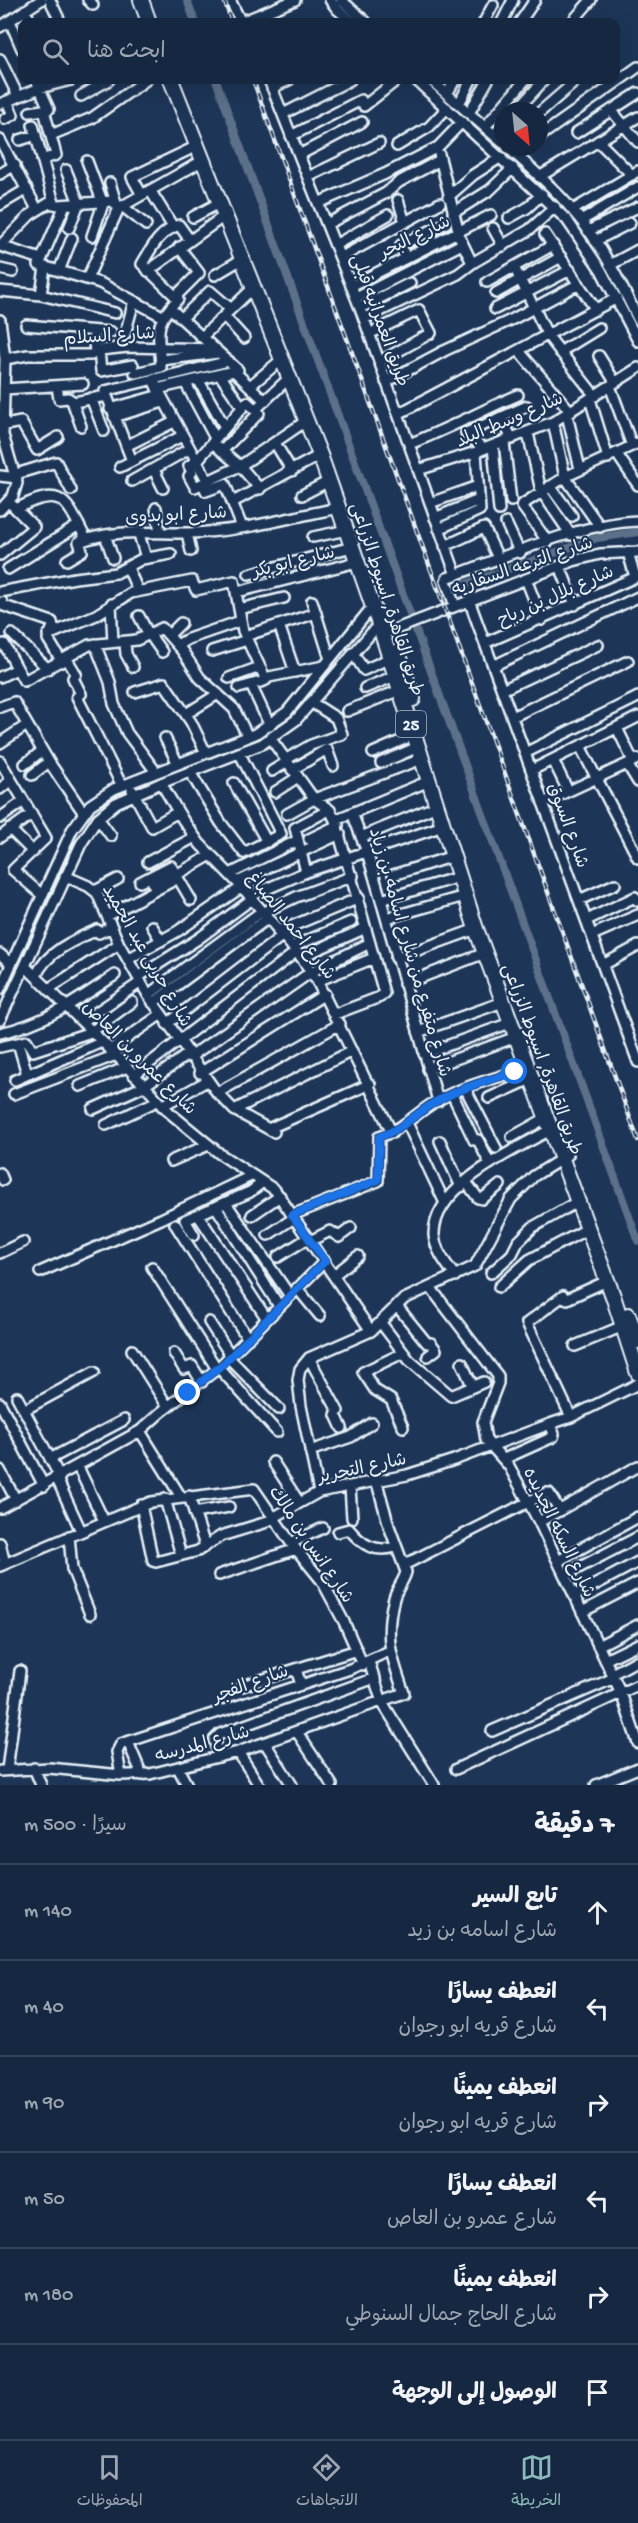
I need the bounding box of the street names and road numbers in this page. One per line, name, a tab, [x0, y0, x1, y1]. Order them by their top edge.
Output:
street label: شارع البحر	[374, 212, 454, 265]
street label: طريق العمرانيه قبلى	[345, 252, 412, 390]
street label: شارع السلام	[63, 324, 156, 352]
street label: شارع وسط البلد	[453, 389, 567, 453]
street label: طريق القاهرة, اسيوط الزراعى	[344, 500, 427, 699]
street label: شارع ابو بدوى	[125, 503, 227, 530]
street label: شارع الترعه السقاريه	[450, 533, 596, 601]
street label: شارع ابو بكر	[248, 543, 337, 584]
street label: شارع بلال بن رباح	[494, 562, 618, 632]
road number: 25	[396, 711, 426, 737]
street label: شارع السوق	[542, 780, 592, 871]
street label: شارع متفرع من شارع اسامه بن زياد	[363, 826, 454, 1080]
street label: شارع احمد الصباغ	[241, 868, 340, 985]
street label: شارع حربى عبد الحميد	[96, 881, 195, 1031]
street label: طريق القاهرة, اسيوط الزراعى	[496, 961, 585, 1158]
street label: شارع عمرو بن العاص	[77, 997, 200, 1120]
street label: شارع التحرير	[314, 1450, 409, 1489]
street label: شارع السكه الجديده	[517, 1465, 598, 1602]
street label: شارع انس بن مالك	[263, 1483, 357, 1608]
street label: شارع الفجر	[208, 1662, 292, 1709]
street label: شارع المدرسه	[153, 1723, 252, 1768]

